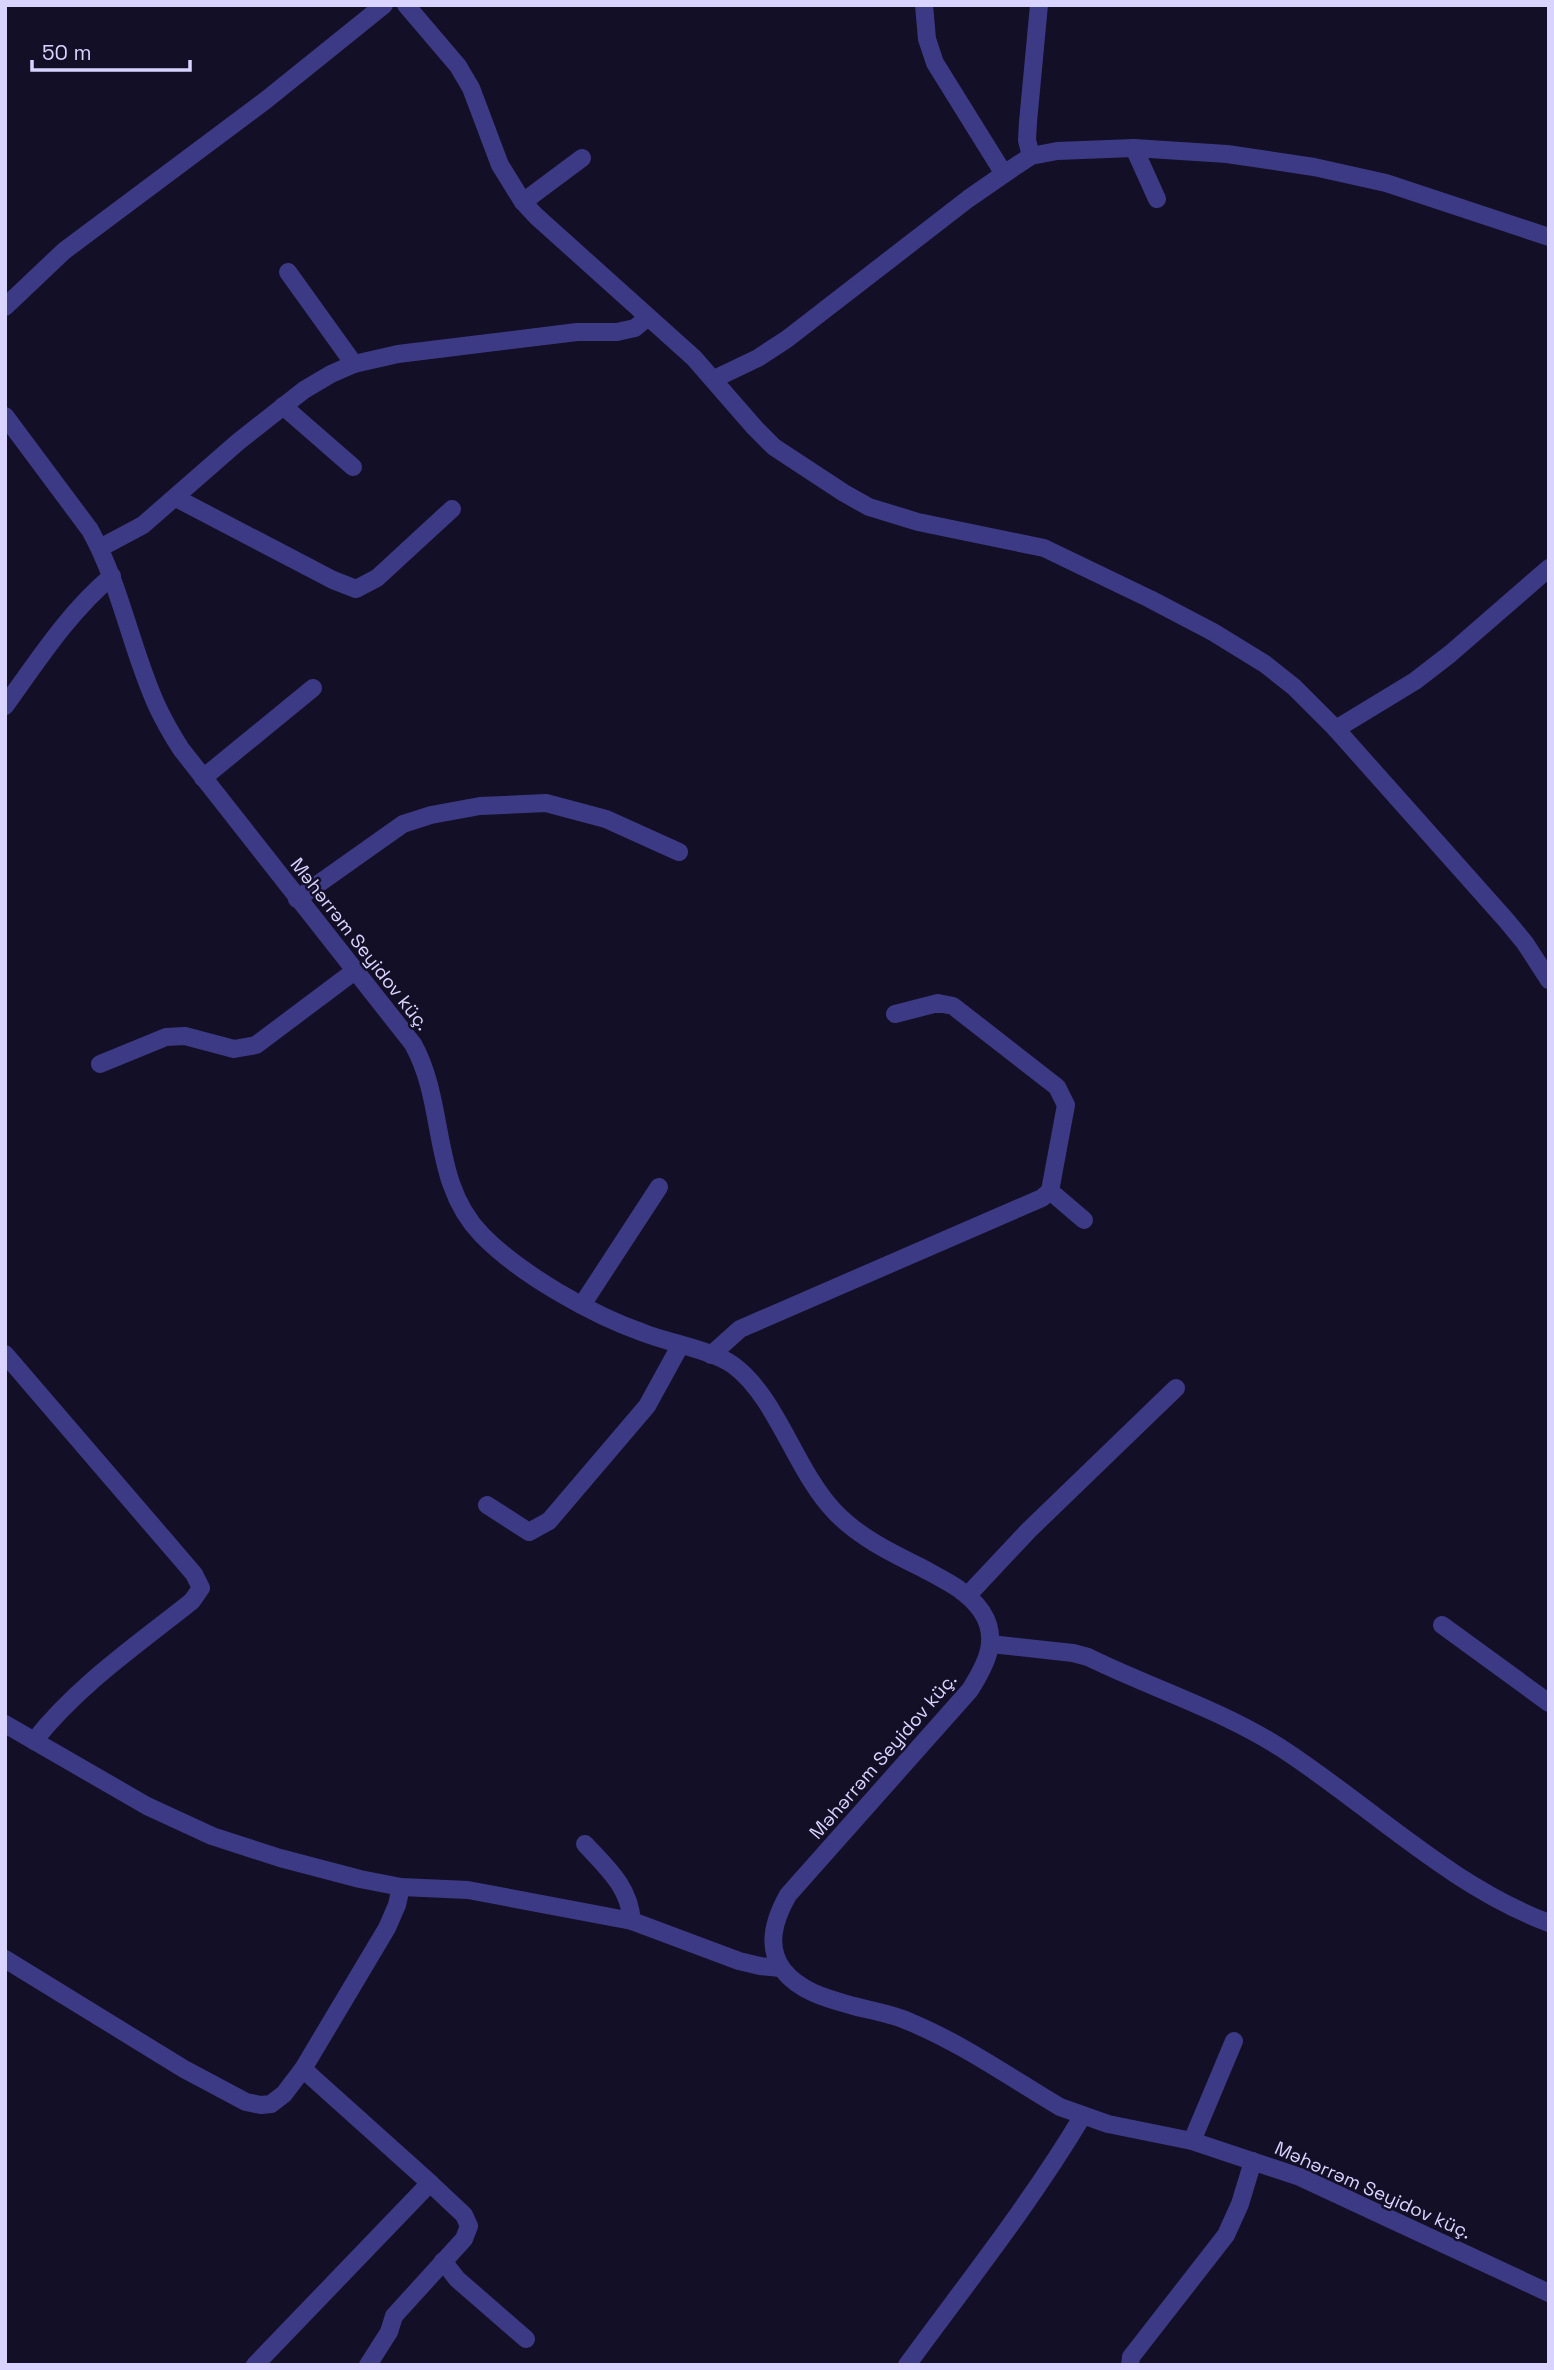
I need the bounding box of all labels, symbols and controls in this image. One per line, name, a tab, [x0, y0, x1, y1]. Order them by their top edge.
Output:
scale bar	[32, 28, 189, 72]
text: 50 m	[42, 39, 92, 66]
street label: Məhərrəm Seyidov küç.	[285, 852, 435, 1036]
street label: Məhərrəm Seyidov küç.	[804, 1667, 962, 1845]
street label: Məhərrəm Seyidov küç.	[1271, 2135, 1475, 2245]

